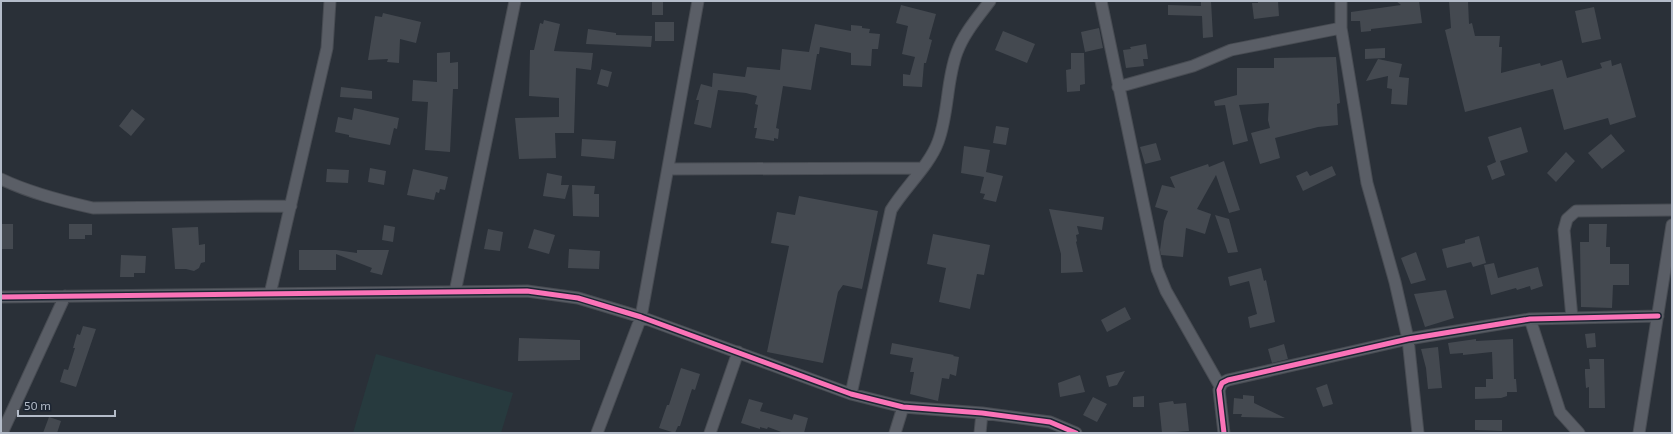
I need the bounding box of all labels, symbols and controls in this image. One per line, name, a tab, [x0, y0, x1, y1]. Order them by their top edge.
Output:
scale bar	[18, 392, 115, 418]
text: 50 m	[24, 398, 51, 412]

